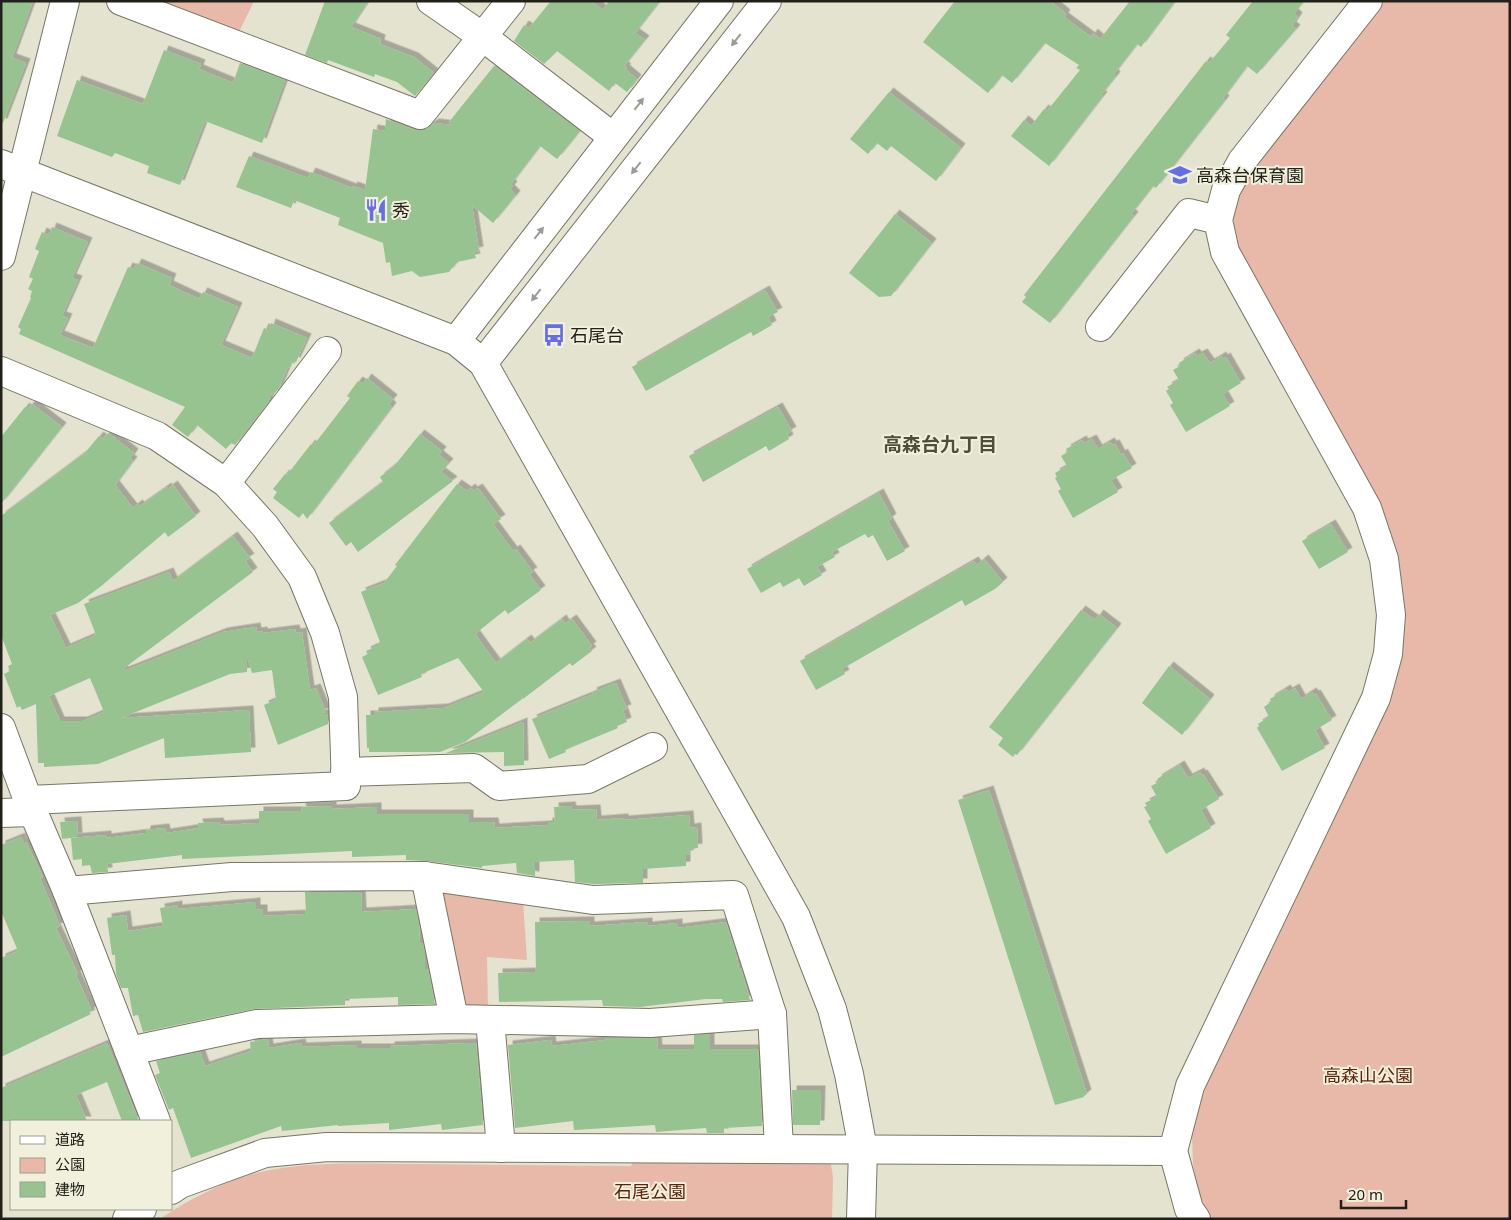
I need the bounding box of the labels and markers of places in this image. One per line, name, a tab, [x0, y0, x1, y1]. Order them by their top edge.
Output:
school or university icon: 高森台保育園	[1167, 162, 1193, 188]
place label: 高森台保育園	[1196, 163, 1304, 187]
restaurant icon: 秀	[363, 197, 389, 223]
place label: 秀	[392, 198, 410, 222]
bus stop icon: 石尾台	[541, 322, 567, 348]
place label: 石尾台	[570, 323, 624, 347]

